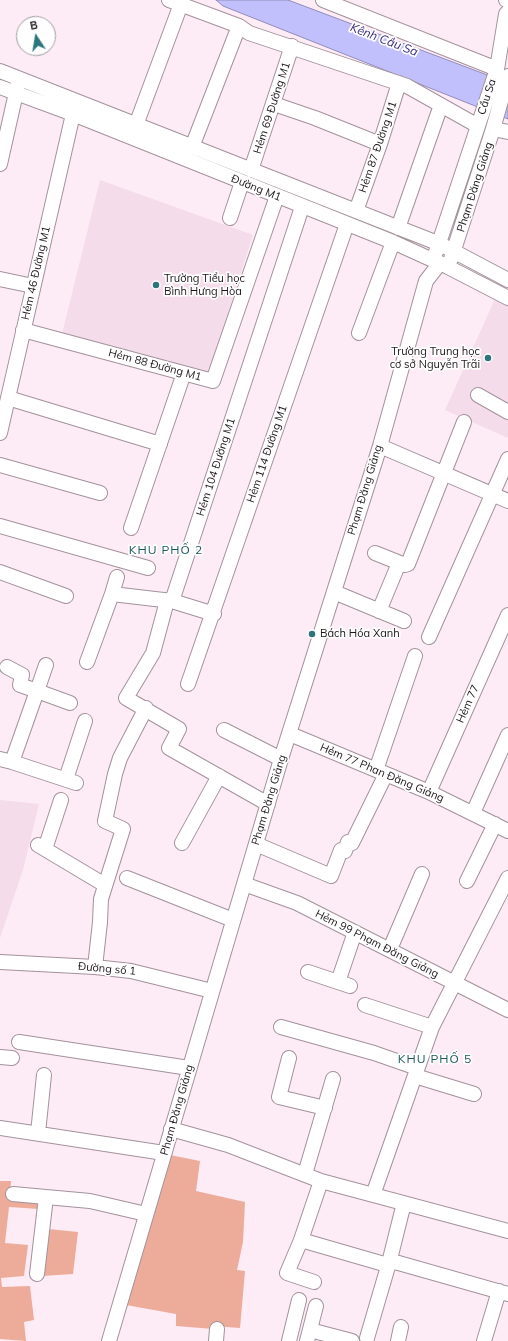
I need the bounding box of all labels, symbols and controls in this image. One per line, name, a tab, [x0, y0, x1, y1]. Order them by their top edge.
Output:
north arrow	[16, 16, 56, 56]
text: B	[29, 18, 39, 33]
water label: Kênh Cầu Sa	[348, 20, 420, 60]
street label: Hẻm 69 Đường M1	[251, 60, 293, 156]
street label: Cầu Sa	[475, 77, 499, 117]
street label: Hẻm 87 Đường M1	[356, 100, 400, 194]
street label: Phạm Đăng Giảng	[454, 140, 496, 234]
street label: Đường M1	[229, 172, 283, 204]
street label: Hẻm 46 Đường M1	[19, 225, 53, 321]
place label: Trường Tiểu học Bình Hưng Hòa	[164, 272, 245, 298]
marker: Trường Tiểu học Bình Hưng Hòa	[151, 280, 161, 290]
place label: Trường Trung học cơ sở Nguyễn Trãi	[390, 345, 480, 371]
street label: Hẻm 88 Đường M1	[107, 346, 203, 384]
marker: Trường Trung học cơ sở Nguyễn Trãi	[483, 353, 493, 363]
street label: Hẻm 114 Đường M1	[244, 403, 290, 505]
street label: Hẻm 104 Đường M1	[194, 416, 238, 518]
street label: Phạm Đăng Giảng	[345, 443, 385, 537]
district label: KHU PHỐ 2	[129, 543, 203, 557]
place label: Bách Hóa Xanh	[320, 627, 400, 641]
marker: Bách Hóa Xanh	[307, 629, 317, 639]
street label: Hẻm 77	[454, 683, 482, 725]
street label: Hẻm 77 Phan Đăng Giảng	[318, 741, 446, 805]
street label: Phạm Đăng Giảng	[249, 753, 289, 847]
street label: Hẻm 99 Phạm Đăng Giảng	[313, 907, 441, 981]
street label: Đường số 1	[78, 960, 136, 978]
district label: KHU PHỐ 5	[398, 1052, 472, 1066]
street label: Phạm Đăng Giảng	[158, 1063, 196, 1157]

